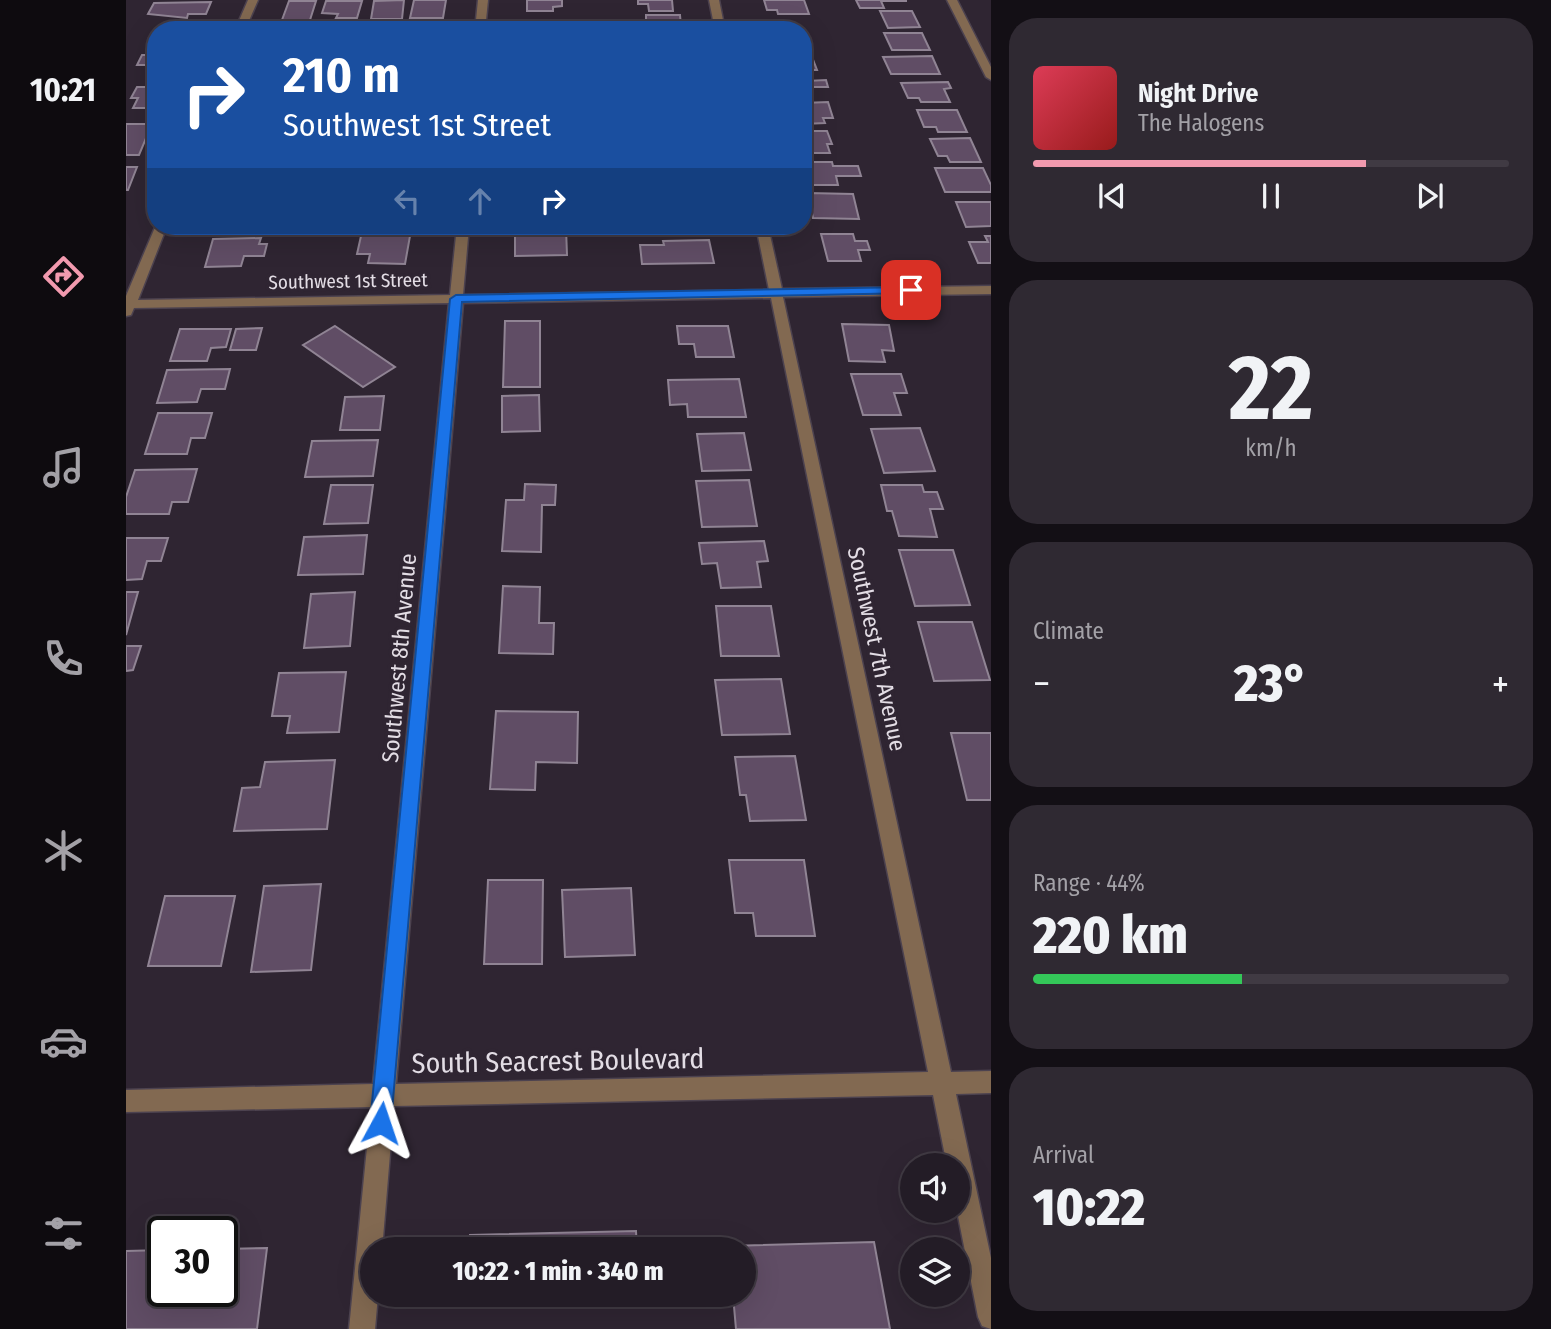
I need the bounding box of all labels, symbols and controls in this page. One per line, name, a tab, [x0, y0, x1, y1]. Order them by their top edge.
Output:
text: 210 m	[283, 46, 400, 105]
icon: right	[168, 49, 259, 140]
text: 10:21	[30, 71, 96, 109]
text: Night Drive	[1138, 78, 1258, 109]
text: Southwest 1st Street	[283, 106, 551, 144]
text: The Halogens	[1138, 109, 1264, 137]
icon: previous	[1093, 177, 1131, 215]
icon: pause	[1252, 177, 1290, 215]
icon: next	[1411, 177, 1449, 215]
icon: left	[388, 182, 426, 220]
icon: ahead	[461, 182, 499, 220]
icon: right	[534, 182, 572, 220]
icon: directions	[39, 252, 88, 301]
pin	[881, 260, 941, 320]
street label: Southwest 1st Street	[268, 268, 429, 294]
icon: arrive	[892, 271, 930, 309]
text: 22	[1229, 334, 1313, 443]
text: km/h	[1245, 434, 1297, 462]
icon: music	[39, 443, 88, 492]
street label: Southwest 7th Avenue	[842, 544, 912, 754]
street label: Southwest 8th Avenue	[376, 552, 422, 764]
text: Climate	[1033, 617, 1104, 645]
icon: phone	[39, 634, 88, 683]
text: 23°	[1234, 652, 1308, 715]
text: −	[1033, 661, 1050, 707]
text: +	[1492, 661, 1509, 707]
icon: climate	[39, 826, 88, 875]
text: Range · 44%	[1033, 869, 1145, 897]
text: 220 km	[1033, 904, 1188, 967]
icon: car	[39, 1017, 88, 1066]
street label: South Seacrest Boulevard	[411, 1042, 705, 1080]
position arrow	[344, 1086, 418, 1160]
text: Arrival	[1033, 1141, 1094, 1169]
map controls	[900, 1153, 970, 1307]
button: sound	[900, 1153, 970, 1223]
text: 10:22	[1033, 1176, 1145, 1239]
icon: filters	[39, 1209, 88, 1258]
speed limit sign: 30	[147, 1216, 238, 1307]
button: layers	[900, 1237, 970, 1307]
text: 10:22 · 1 min · 340 m	[453, 1256, 663, 1287]

